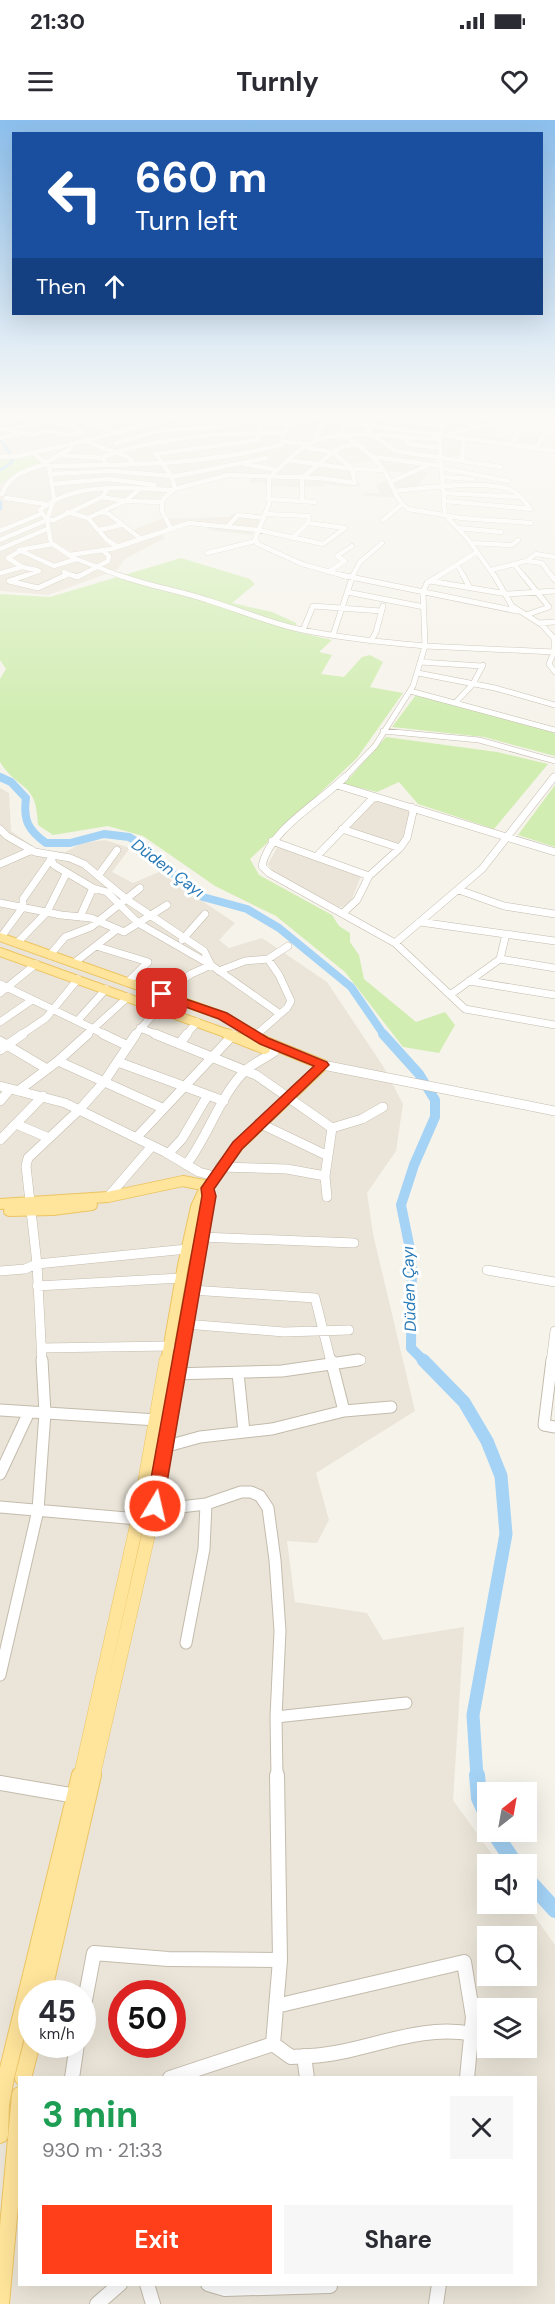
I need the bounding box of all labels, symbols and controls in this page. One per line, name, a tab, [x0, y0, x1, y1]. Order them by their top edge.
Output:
text: 21:30	[30, 7, 85, 36]
text: Turnly	[236, 64, 319, 99]
icon: menu	[24, 65, 57, 98]
icon: heart	[498, 65, 531, 98]
text: 660 m	[135, 150, 267, 205]
icon: left	[36, 156, 114, 234]
text: Turn left	[135, 203, 238, 238]
icon: ahead	[98, 270, 131, 303]
text: Then	[36, 272, 86, 301]
water label: Düden Çayı	[128, 834, 209, 902]
pin	[136, 968, 187, 1019]
icon: arrive	[145, 977, 178, 1010]
water label: Düden Çayı	[397, 1245, 421, 1332]
position arrow	[123, 1474, 187, 1538]
north arrow	[477, 1782, 537, 1842]
map controls	[477, 1782, 537, 2058]
button: sound	[477, 1854, 537, 1914]
button: search	[477, 1926, 537, 1986]
speed limit sign: 50	[108, 1980, 186, 2058]
text: 45	[38, 1992, 76, 2031]
button: layers	[477, 1998, 537, 2058]
text: km/h	[39, 2024, 75, 2044]
text: 3 min	[42, 2091, 138, 2138]
button: close	[450, 2096, 513, 2159]
text: 930 m · 21:33	[42, 2137, 163, 2163]
button: Exit	[42, 2205, 272, 2274]
button: Share	[284, 2205, 513, 2274]

